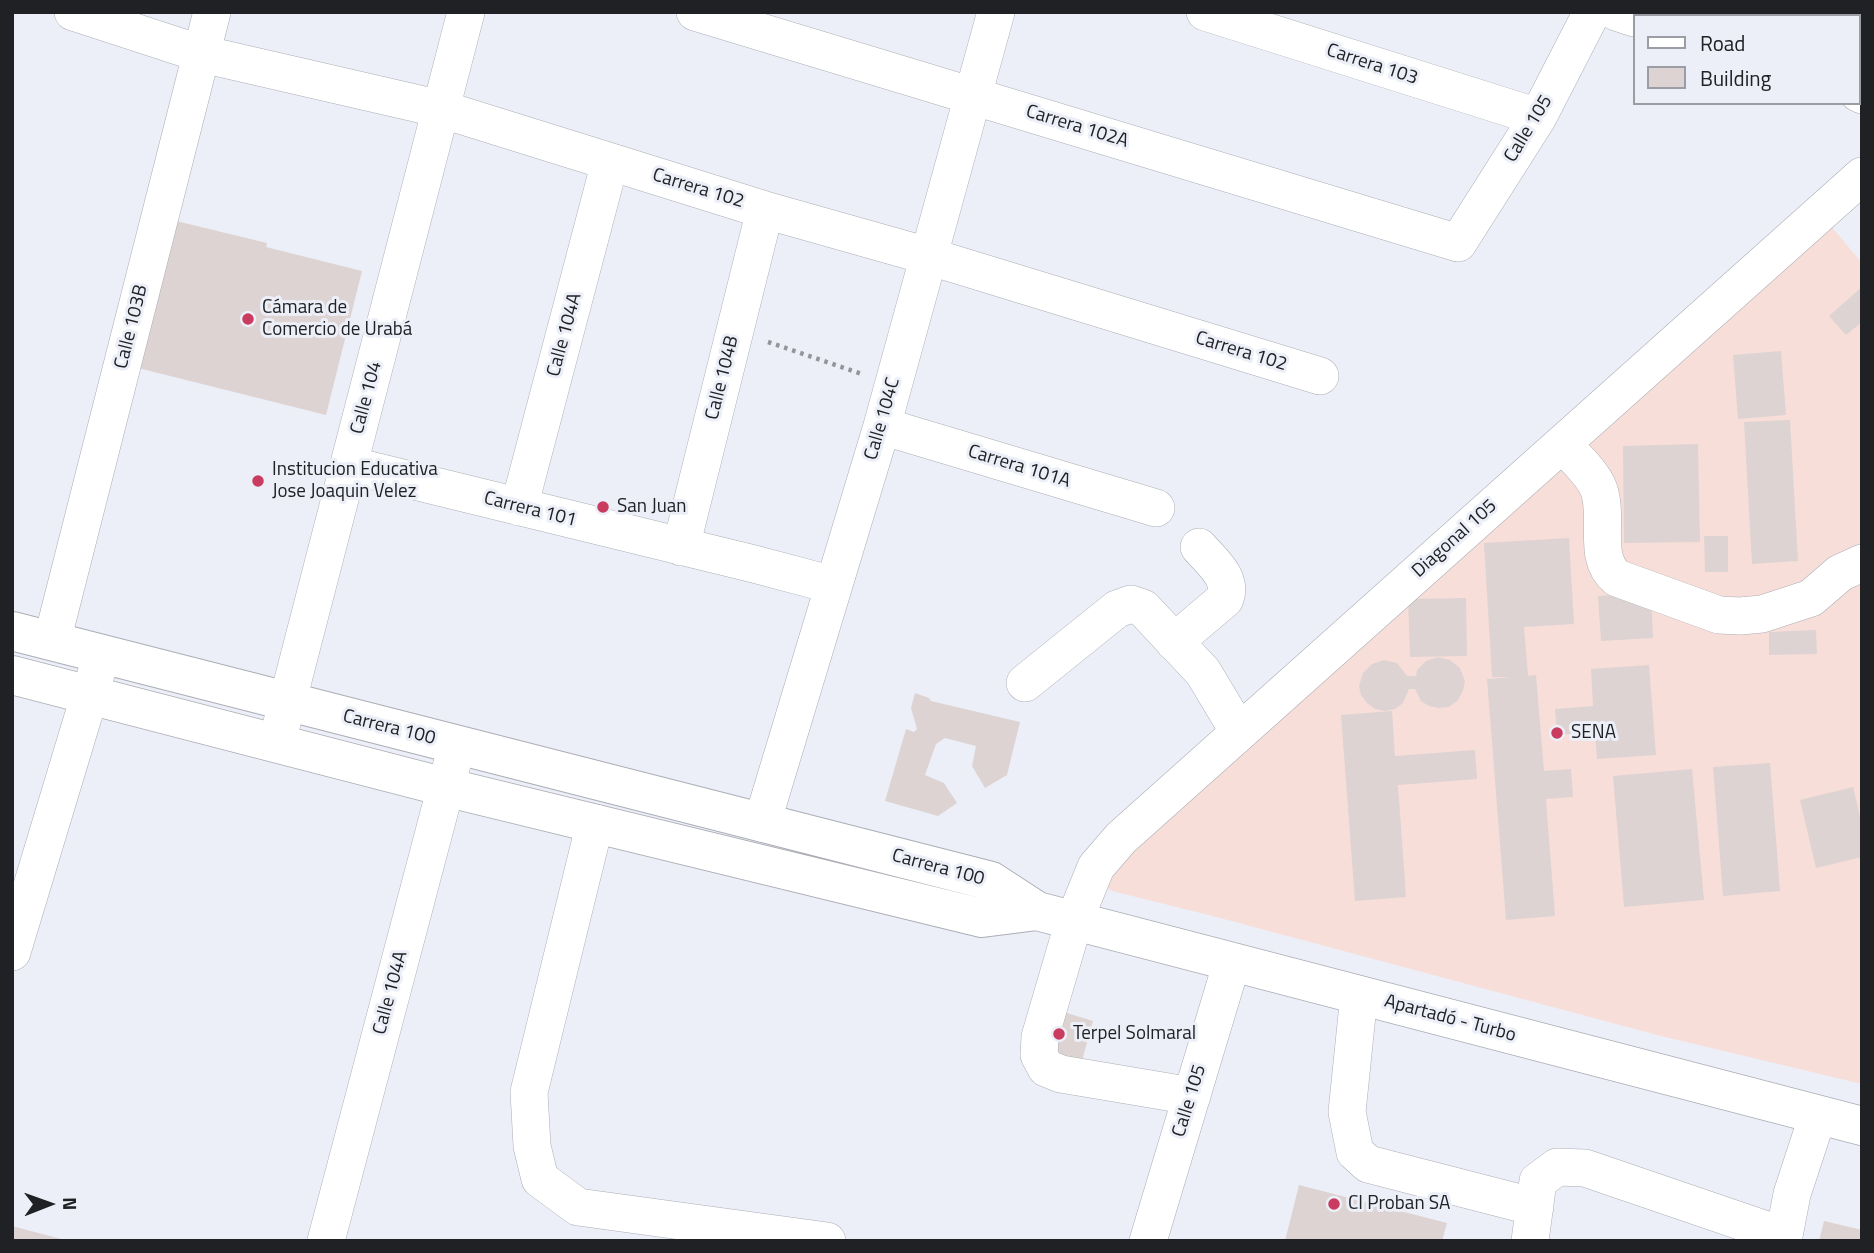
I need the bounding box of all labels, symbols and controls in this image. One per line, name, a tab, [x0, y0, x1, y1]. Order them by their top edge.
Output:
legend	[1632, 14, 1860, 105]
text: Road	[1700, 27, 1745, 59]
street label: Carrera 103	[1323, 40, 1421, 90]
text: Building	[1700, 62, 1771, 94]
street label: Calle 105	[1500, 91, 1558, 167]
street label: Carrera 102A	[1023, 101, 1131, 153]
street label: Carrera 102	[649, 164, 747, 214]
street label: Calle 103B	[111, 283, 153, 371]
street label: Calle 104A	[543, 291, 587, 379]
place label: Cámara de Comercio de Urabá	[262, 297, 412, 341]
marker: Cámara de Comercio de Urabá	[240, 311, 256, 327]
street label: Carrera 102	[1192, 327, 1290, 377]
street label: Calle 104B	[702, 334, 744, 422]
street label: Calle 104	[346, 359, 388, 437]
street label: Calle 104C	[860, 375, 906, 463]
street label: Carrera 101A	[965, 441, 1073, 493]
place label: Institucion Educativa Jose Joaquin Velez	[272, 459, 438, 503]
marker: Institucion Educativa Jose Joaquin Velez	[250, 473, 266, 489]
street label: Carrera 101	[481, 487, 579, 533]
street label: Diagonal 105	[1408, 495, 1502, 583]
place label: San Juan	[617, 496, 687, 518]
marker: San Juan	[595, 499, 611, 515]
street label: Carrera 100	[340, 705, 438, 751]
place label: SENA	[1571, 722, 1616, 744]
marker: SENA	[1549, 725, 1565, 741]
street label: Carrera 100	[889, 845, 987, 891]
street label: Calle 104A	[369, 949, 413, 1037]
street label: Apartadó - Turbo	[1382, 990, 1518, 1048]
place label: Terpel Solmaral	[1073, 1023, 1196, 1045]
marker: Terpel Solmaral	[1051, 1026, 1067, 1042]
street label: Calle 105	[1168, 1062, 1212, 1140]
north arrow	[14, 1169, 84, 1239]
place label: CI Proban SA	[1348, 1193, 1450, 1215]
marker: CI Proban SA	[1326, 1196, 1342, 1212]
text: N	[56, 1197, 85, 1210]

